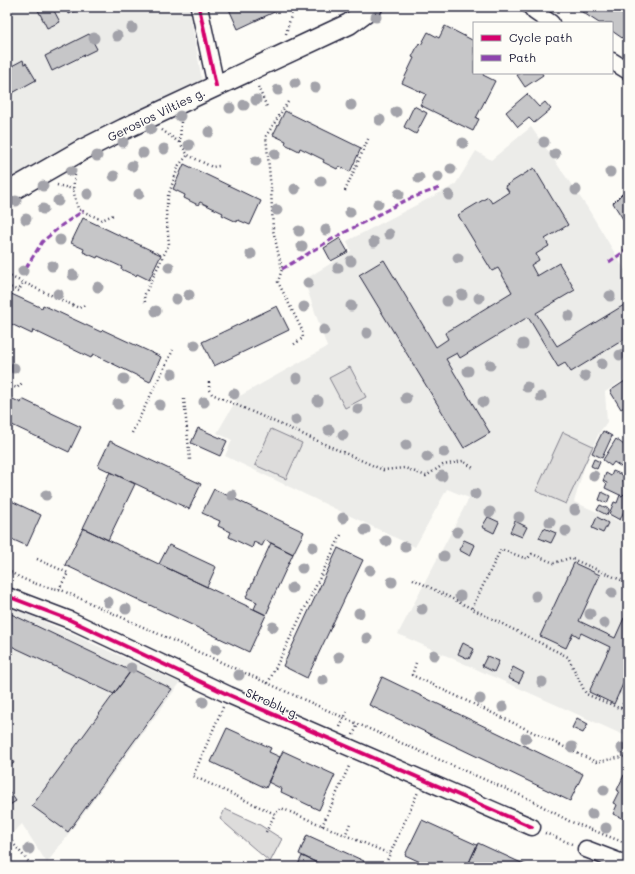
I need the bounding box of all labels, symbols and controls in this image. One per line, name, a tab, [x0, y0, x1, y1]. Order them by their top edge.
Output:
legend	[473, 22, 613, 74]
text: Cycle path	[509, 29, 572, 45]
text: Path	[509, 49, 536, 65]
street label: Gerosios Vilties g.	[105, 83, 207, 145]
street label: Skroblų g.	[243, 684, 303, 722]

